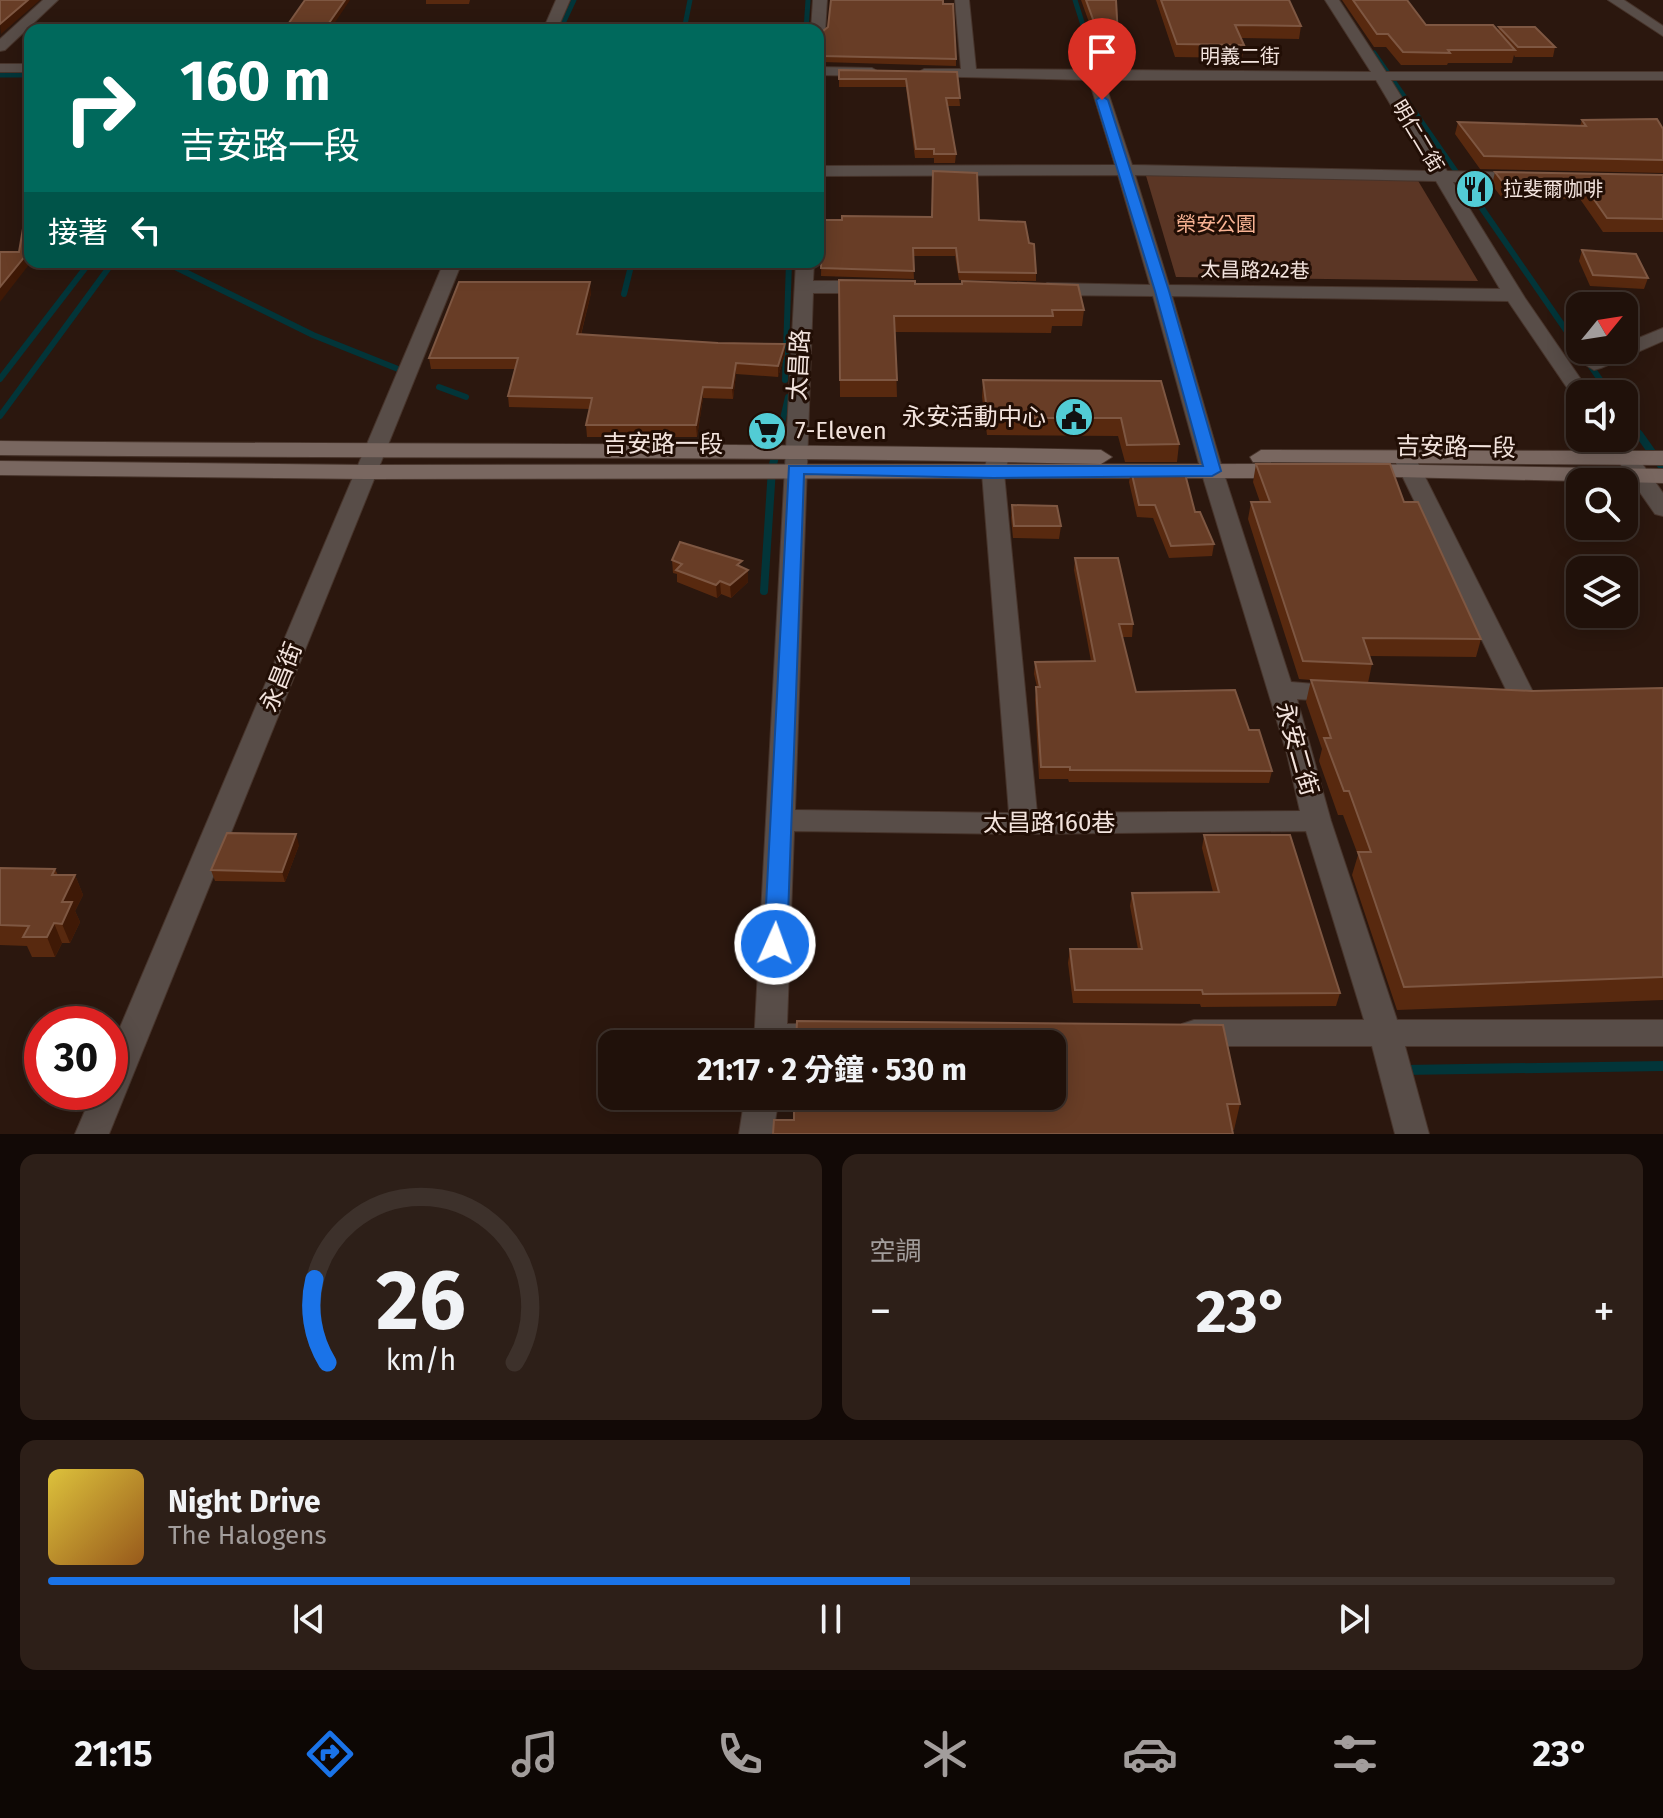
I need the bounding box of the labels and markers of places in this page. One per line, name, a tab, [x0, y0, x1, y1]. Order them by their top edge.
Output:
pin	[1068, 18, 1136, 100]
restaurant icon: 拉斐爾咖啡	[1454, 168, 1496, 210]
place label: 拉斐爾咖啡	[1503, 177, 1603, 201]
public building icon: 永安活動中心	[1053, 396, 1095, 438]
place label: 永安活動中心	[902, 403, 1046, 431]
supermarket icon: 7-Eleven	[746, 410, 788, 452]
place label: 7-Eleven	[795, 417, 887, 445]

